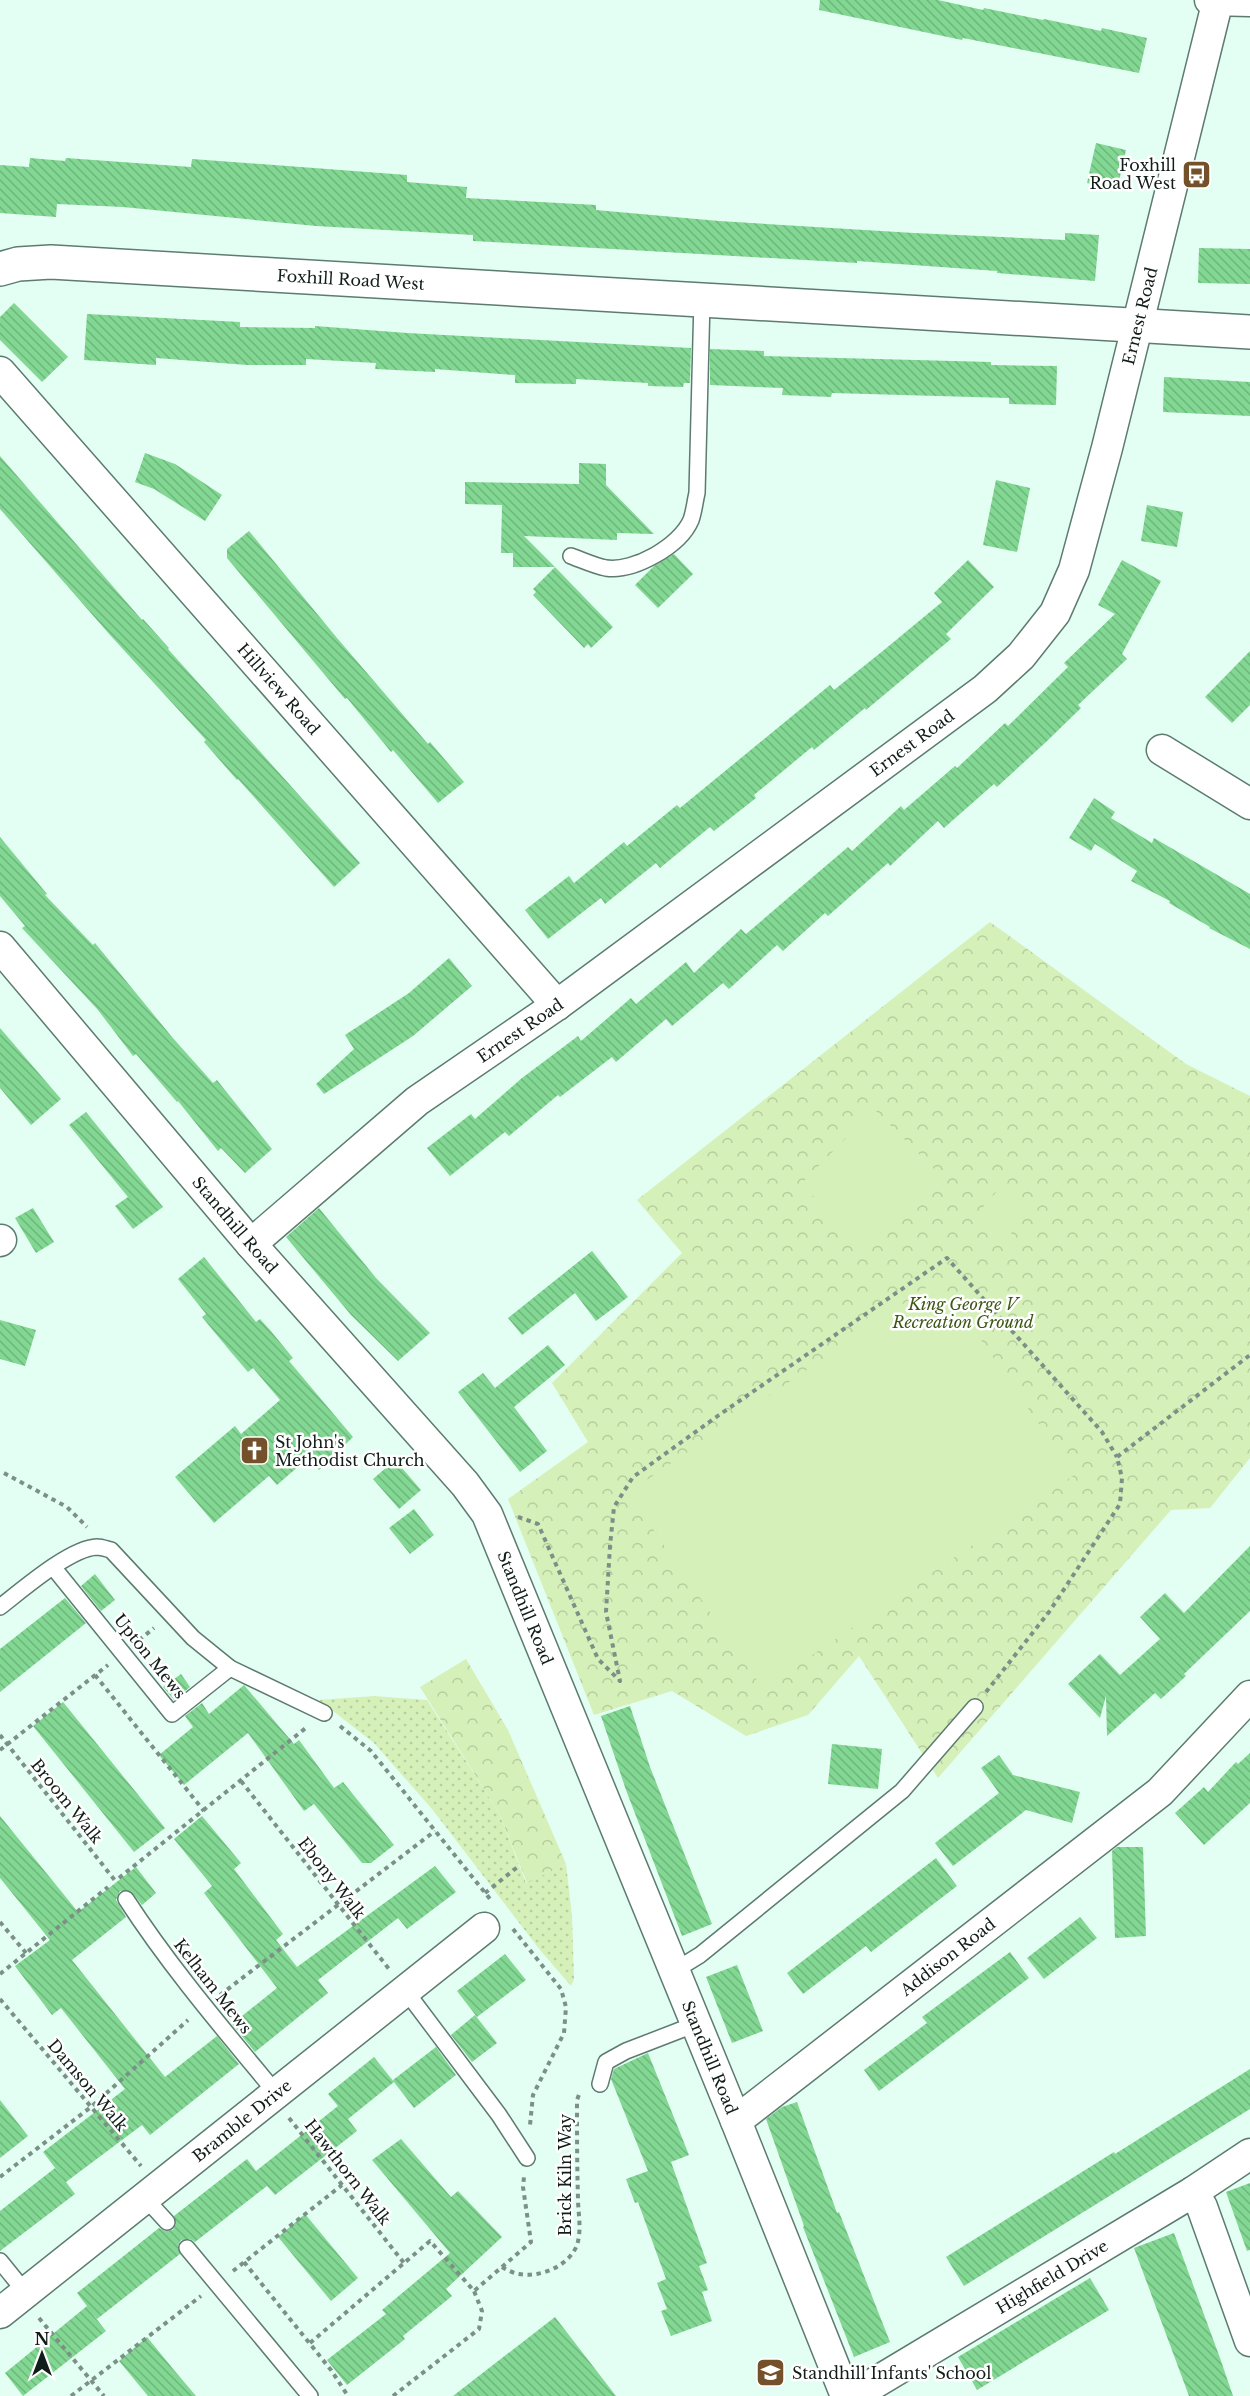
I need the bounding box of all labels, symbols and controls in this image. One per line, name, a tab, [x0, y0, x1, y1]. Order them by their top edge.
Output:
place label: Foxhill Road West	[1089, 155, 1176, 193]
bus stop icon: Foxhill Road West	[1181, 158, 1213, 190]
street label: Foxhill Road West	[276, 265, 425, 294]
street label: Ernest Road	[1118, 265, 1162, 367]
street label: Hillview Road	[233, 639, 324, 739]
street label: Ernest Road	[866, 705, 958, 781]
street label: Ernest Road	[473, 994, 567, 1067]
street label: Standhill Road	[188, 1172, 282, 1277]
park label: King George V Recreation Ground	[891, 1294, 1034, 1332]
place label: St John's Methodist Church	[275, 1432, 425, 1470]
church icon: St John's Methodist Church	[238, 1435, 270, 1467]
street label: Standhill Road	[493, 1548, 558, 1668]
street label: Upton Mews	[110, 1610, 190, 1702]
street label: Broom Walk	[27, 1755, 107, 1847]
street label: Ebony Walk	[294, 1833, 370, 1923]
street label: Addison Road	[895, 1913, 1000, 2001]
street label: Kelham Mews	[170, 1935, 256, 2037]
street label: Standhill Road	[678, 1998, 742, 2117]
street label: Damson Walk	[44, 2035, 132, 2135]
street label: Bramble Drive	[188, 2075, 295, 2166]
street label: Brick Kiln Way	[555, 2113, 575, 2236]
street label: Hawthorn Walk	[301, 2115, 396, 2229]
street label: Highfield Drive	[992, 2235, 1111, 2318]
north arrow	[12, 2324, 72, 2384]
text: N	[34, 2329, 50, 2349]
school or university icon: Standhill Infants' School	[755, 2357, 787, 2389]
place label: Standhill Infants' School	[792, 2363, 991, 2383]

